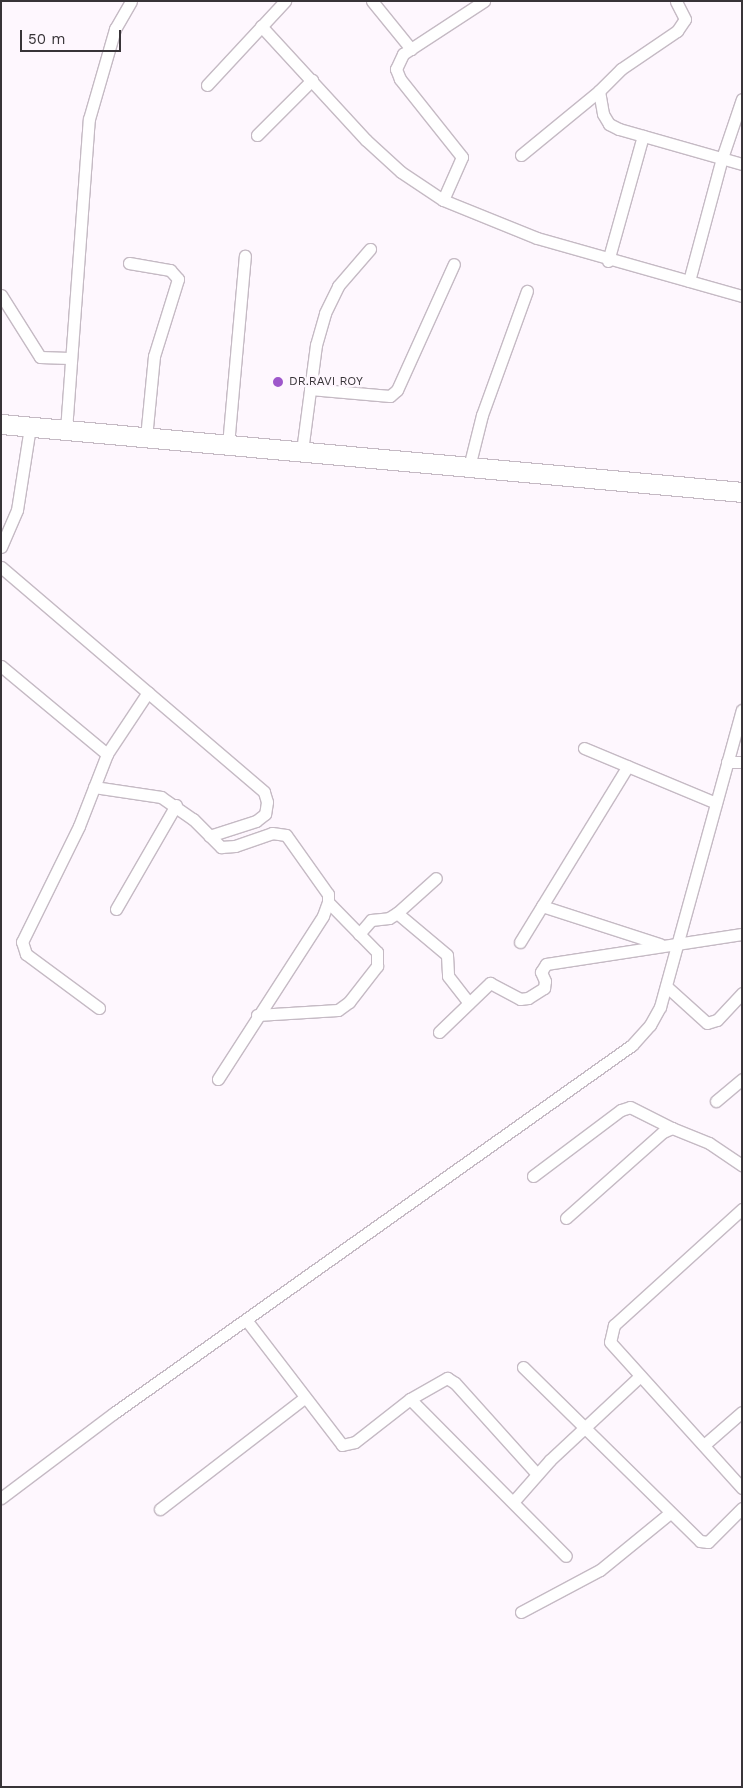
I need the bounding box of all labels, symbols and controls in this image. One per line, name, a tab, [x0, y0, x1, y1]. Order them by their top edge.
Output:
scale bar	[22, 20, 124, 52]
text: 50 m	[28, 30, 65, 48]
marker: DR.RAVI ROY	[271, 375, 285, 389]
place label: DR.RAVI ROY	[289, 375, 363, 389]

